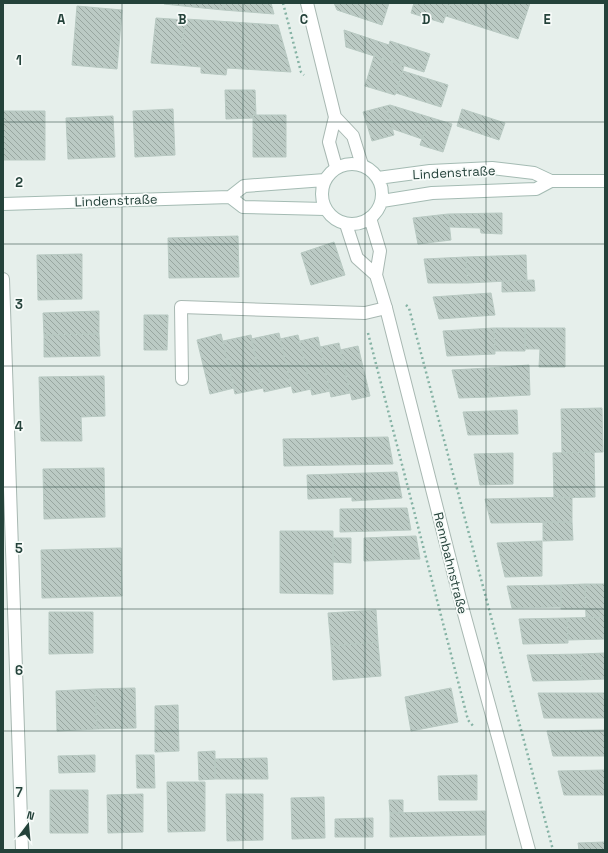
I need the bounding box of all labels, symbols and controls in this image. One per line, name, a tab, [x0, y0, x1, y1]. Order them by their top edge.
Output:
text: A	[57, 11, 66, 28]
text: B	[178, 11, 187, 28]
text: C	[300, 11, 308, 28]
text: D	[422, 11, 431, 28]
text: E	[543, 11, 551, 28]
text: 1	[16, 52, 22, 69]
street label: Lindenstraße	[412, 162, 496, 183]
text: 2	[15, 174, 23, 191]
street label: Lindenstraße	[74, 191, 158, 210]
text: 3	[15, 296, 23, 313]
text: 4	[15, 418, 23, 435]
street label: Rennbahnstraße	[430, 510, 471, 616]
text: 5	[15, 540, 23, 557]
text: 6	[15, 662, 23, 679]
text: 7	[15, 784, 23, 801]
north arrow	[8, 805, 48, 845]
text: N	[25, 808, 36, 823]

